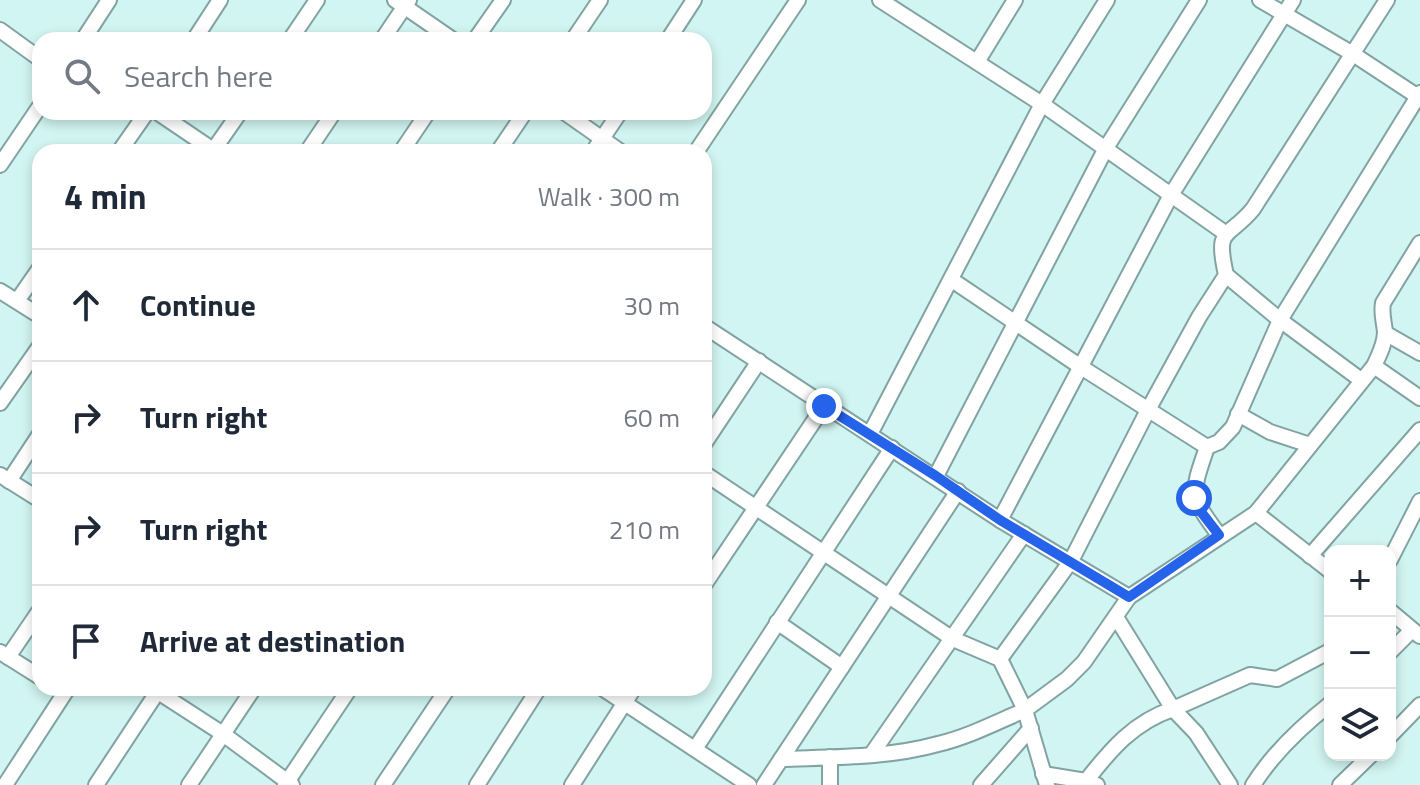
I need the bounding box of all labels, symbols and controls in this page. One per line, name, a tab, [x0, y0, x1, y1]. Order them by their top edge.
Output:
search box	[32, 32, 712, 120]
text: Search here	[124, 53, 273, 99]
icon: search	[60, 54, 104, 98]
text: 4 min	[64, 170, 147, 222]
text: Walk · 300 m	[538, 177, 680, 216]
text: Continue	[140, 282, 256, 328]
icon: ahead	[64, 283, 108, 327]
text: 30 m	[623, 286, 680, 325]
route end	[806, 388, 842, 424]
text: Turn right	[140, 394, 268, 440]
icon: right	[64, 395, 108, 439]
text: 60 m	[623, 398, 680, 437]
route start	[1176, 480, 1212, 516]
text: Turn right	[140, 506, 268, 552]
icon: right	[64, 507, 108, 551]
text: 210 m	[609, 510, 680, 549]
map controls	[1324, 545, 1396, 761]
button: +	[1324, 545, 1396, 617]
button: −	[1324, 617, 1396, 689]
text: Arrive at destination	[140, 618, 405, 664]
icon: arrive	[64, 619, 108, 663]
button: layers	[1324, 689, 1396, 761]

